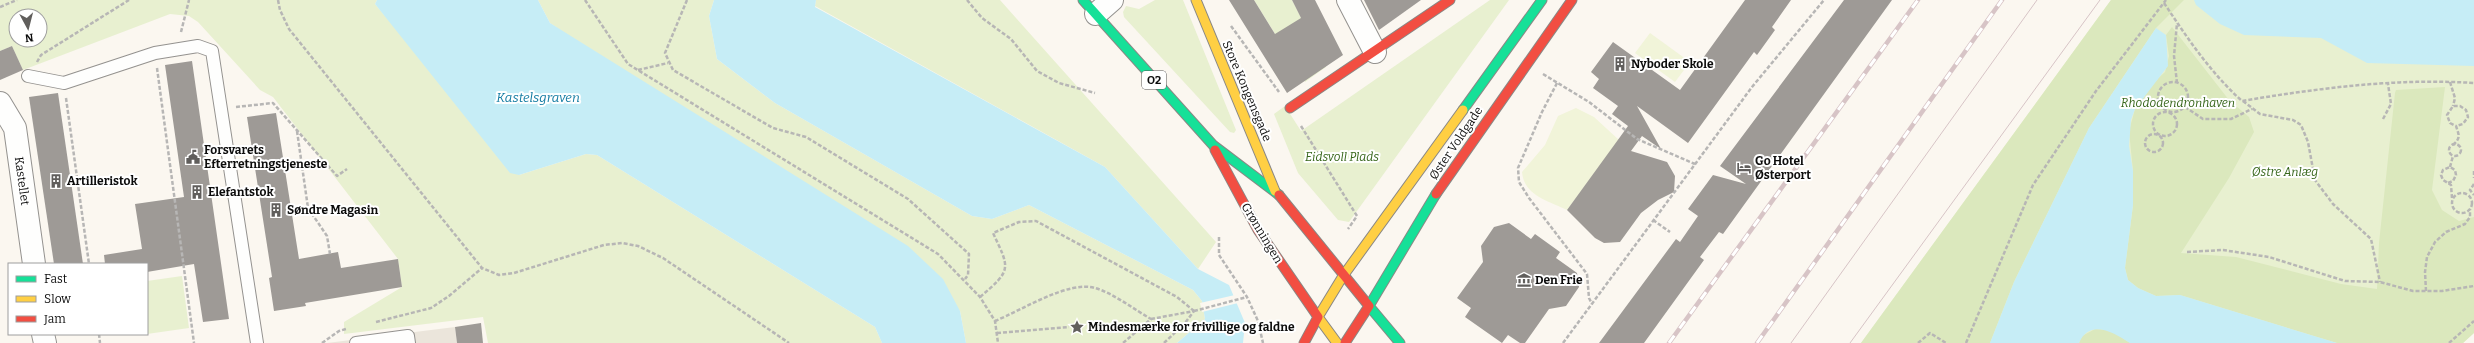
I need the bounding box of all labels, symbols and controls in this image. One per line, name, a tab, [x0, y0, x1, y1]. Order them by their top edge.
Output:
north arrow	[8, 8, 48, 48]
text: N	[24, 30, 34, 44]
street label: Store Kongensgade	[1219, 39, 1275, 143]
building icon: Nyboder Skole	[1612, 56, 1628, 72]
place label: Nyboder Skole	[1631, 57, 1714, 71]
road number: O2	[1142, 71, 1166, 89]
water label: Kastelsgraven	[496, 90, 580, 105]
park label: Rhododendronhaven	[2121, 96, 2235, 110]
street label: Øster Voldgade	[1426, 104, 1486, 182]
place label: Forsvarets Efterretningstjeneste	[204, 143, 328, 172]
public building icon: Forsvarets Efterretningstjeneste	[185, 149, 201, 165]
park label: Eidsvoll Plads	[1305, 150, 1379, 164]
place label: Go Hotel Østerport	[1755, 154, 1811, 182]
street label: Kastellet	[12, 156, 32, 207]
hotel icon: Go Hotel Østerport	[1736, 160, 1752, 176]
park label: Østre Anlæg	[2252, 165, 2318, 179]
building icon: Artilleristok	[48, 173, 64, 189]
place label: Artilleristok	[67, 174, 138, 188]
building icon: Elefantstok	[189, 184, 205, 200]
place label: Elefantstok	[208, 185, 274, 199]
street label: Grønningen	[1239, 200, 1286, 266]
building icon: Søndre Magasin	[268, 202, 284, 218]
place label: Søndre Magasin	[287, 203, 379, 217]
legend	[8, 263, 148, 335]
text: Fast	[44, 272, 68, 286]
museum icon: Den Frie	[1516, 272, 1532, 288]
place label: Den Frie	[1535, 273, 1583, 287]
text: Slow	[44, 292, 71, 306]
text: Jam	[43, 312, 66, 326]
place icon: Mindesmærke for frivillige og faldne	[1069, 319, 1085, 335]
place label: Mindesmærke for frivillige og faldne	[1088, 320, 1295, 334]

